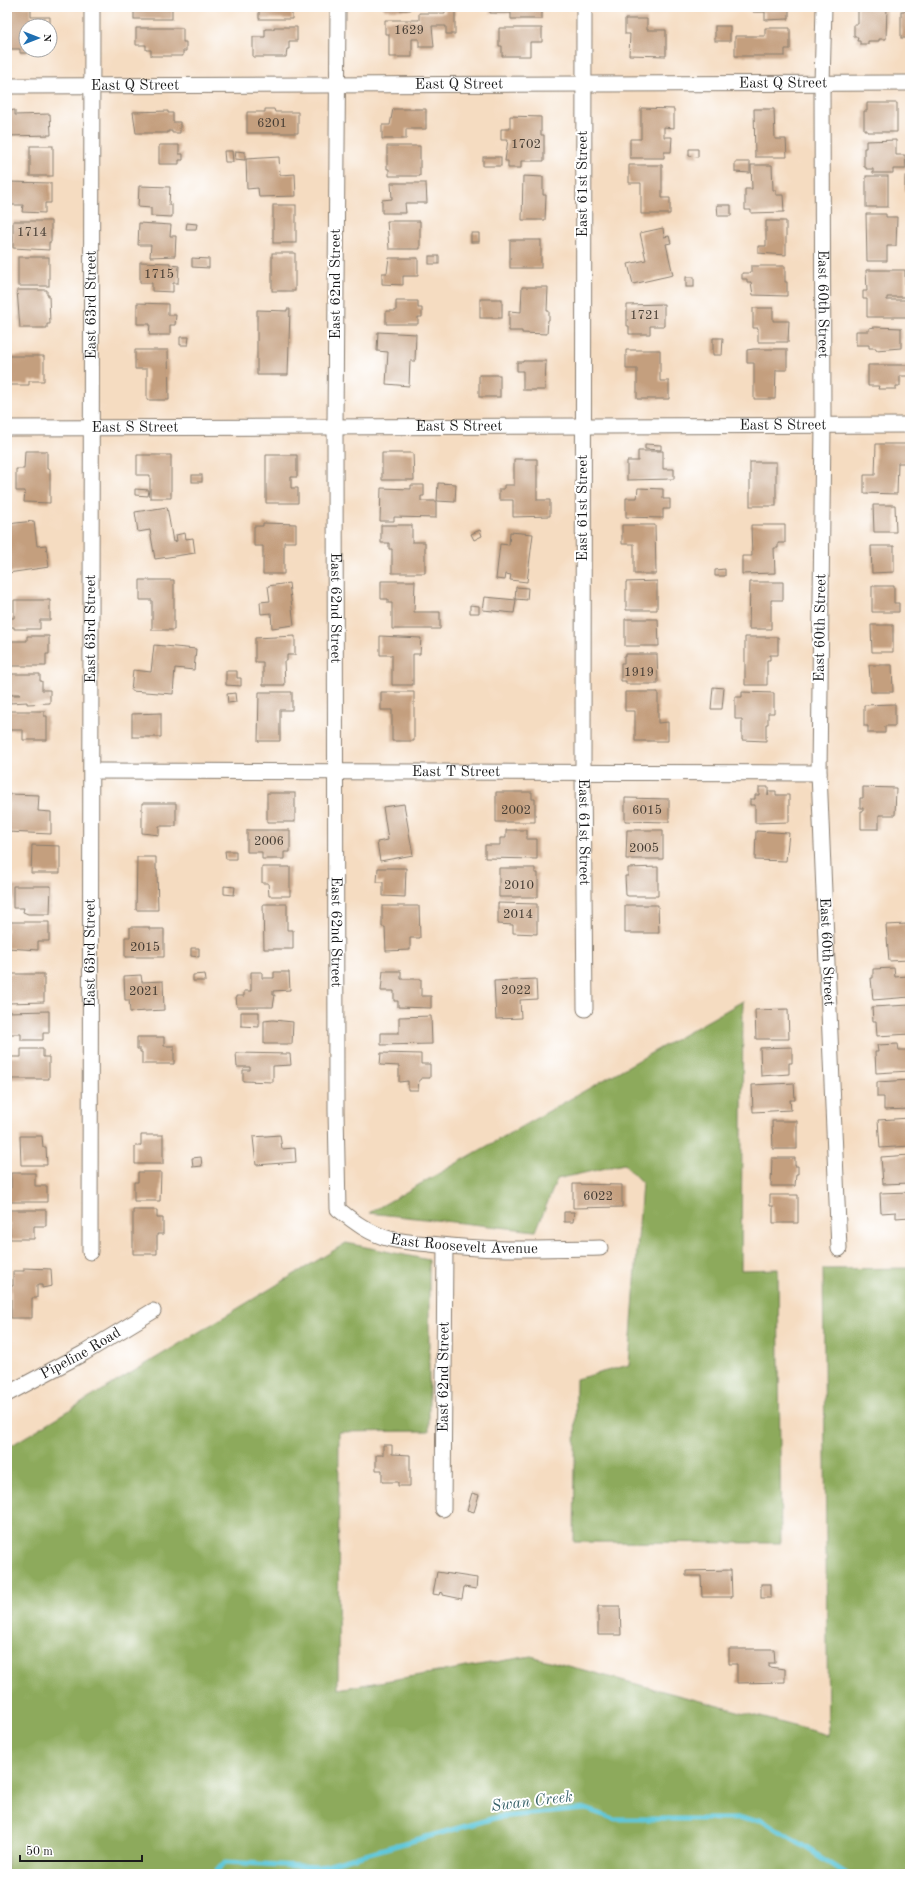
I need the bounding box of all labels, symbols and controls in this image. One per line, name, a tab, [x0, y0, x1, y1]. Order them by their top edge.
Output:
north arrow	[18, 18, 58, 58]
house number: 1629	[394, 24, 424, 37]
text: N	[41, 34, 52, 43]
street label: East Q Street	[739, 76, 827, 91]
street label: East Q Street	[415, 77, 503, 92]
street label: East Q Street	[91, 78, 179, 93]
house number: 6201	[257, 117, 287, 130]
street label: East 61st Street	[576, 131, 591, 237]
house number: 1702	[511, 138, 541, 151]
house number: 1714	[17, 226, 47, 239]
street label: East 62nd Street	[329, 228, 344, 340]
street label: East 63rd Street	[84, 250, 99, 360]
street label: East 60th Street	[815, 250, 830, 358]
house number: 1715	[144, 268, 174, 281]
house number: 1721	[630, 309, 660, 322]
street label: East S Street	[739, 418, 827, 433]
street label: East S Street	[415, 419, 503, 434]
street label: East S Street	[91, 420, 179, 435]
street label: East 61st Street	[576, 455, 591, 561]
street label: East 62nd Street	[328, 552, 343, 664]
street label: East 63rd Street	[83, 574, 99, 684]
street label: East 60th Street	[813, 574, 829, 682]
house number: 1919	[624, 666, 654, 679]
street label: East T Street	[412, 764, 500, 780]
street label: East 61st Street	[576, 778, 591, 886]
house number: 2002	[501, 804, 531, 817]
house number: 6015	[632, 804, 662, 817]
house number: 2006	[254, 835, 284, 848]
house number: 2005	[629, 842, 659, 855]
street label: East 62nd Street	[328, 876, 343, 988]
house number: 2010	[504, 879, 534, 892]
street label: East 60th Street	[817, 897, 836, 1006]
street label: East 63rd Street	[83, 898, 98, 1008]
house number: 2014	[503, 908, 533, 921]
house number: 2015	[130, 941, 160, 954]
house number: 2022	[501, 984, 531, 997]
house number: 2021	[129, 985, 159, 998]
house number: 6022	[583, 1190, 613, 1203]
street label: East Roosevelt Avenue	[389, 1232, 538, 1257]
street label: East 62nd Street	[436, 1321, 452, 1433]
street label: Pipeline Road	[38, 1325, 124, 1382]
water label: Swan Creek	[490, 1789, 574, 1815]
scale bar	[20, 1837, 142, 1863]
text: 50 m	[26, 1845, 53, 1858]

